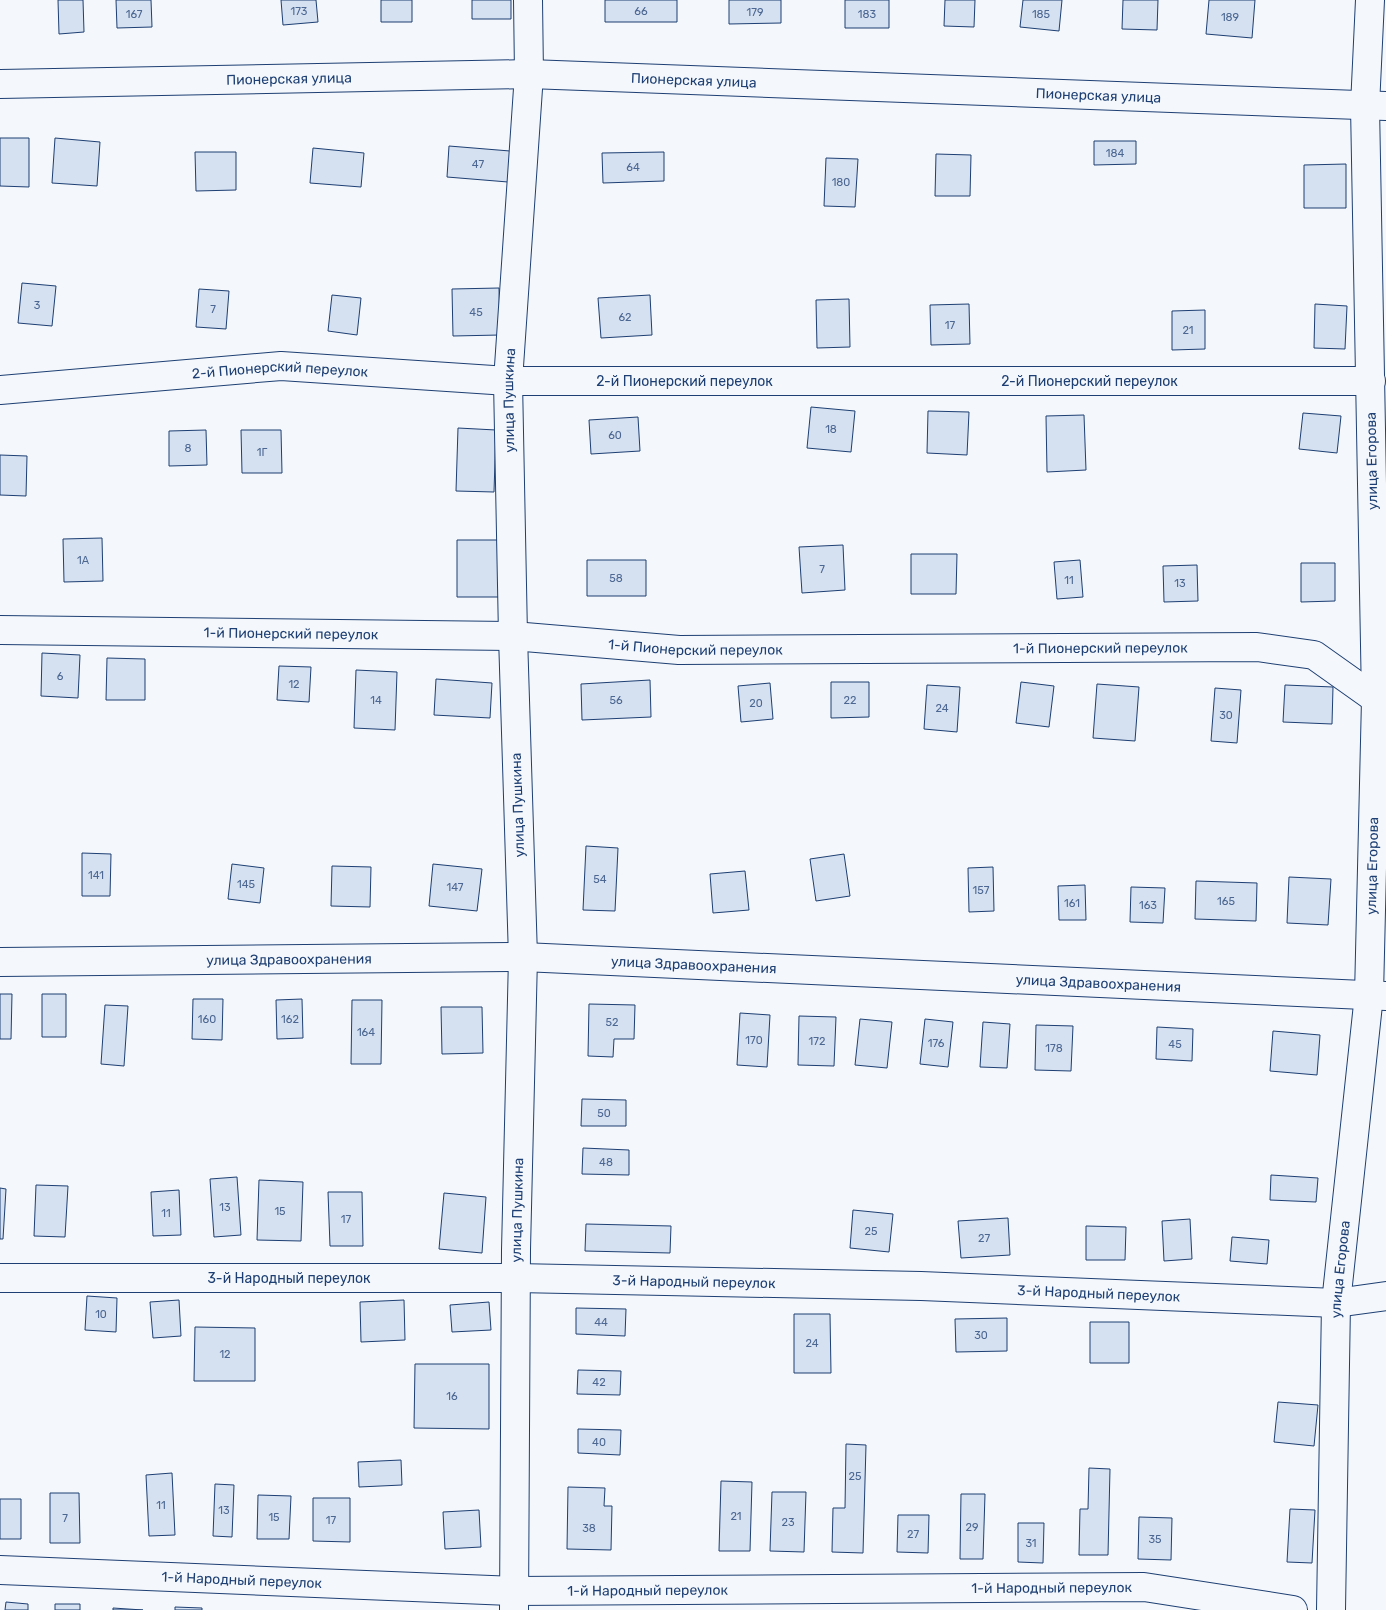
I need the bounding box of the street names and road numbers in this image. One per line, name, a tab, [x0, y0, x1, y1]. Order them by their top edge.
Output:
street label: Пионерская улица	[226, 69, 352, 88]
street label: Пионерская улица	[631, 69, 757, 91]
street label: Пионерская улица	[1035, 84, 1162, 106]
street label: улица Пушкина	[499, 347, 519, 453]
street label: 2-й Пионерский переулок	[191, 357, 369, 382]
street label: 2-й Пионерский переулок	[596, 373, 773, 390]
street label: 2-й Пионерский переулок	[1001, 373, 1178, 390]
street label: улица Егорова	[1363, 412, 1381, 510]
street label: 1-й Пионерский переулок	[203, 624, 379, 643]
street label: 1-й Пионерский переулок	[608, 636, 783, 659]
street label: 1-й Пионерский переулок	[1013, 639, 1188, 657]
street label: улица Пушкина	[508, 752, 528, 858]
street label: улица Егорова	[1362, 817, 1382, 915]
street label: улица Здравоохранения	[206, 950, 372, 969]
street label: улица Здравоохранения	[611, 952, 777, 977]
street label: улица Здравоохранения	[1015, 971, 1181, 995]
street label: улица Пушкина	[507, 1157, 527, 1262]
street label: улица Егорова	[1327, 1220, 1353, 1318]
street label: 3-й Народный переулок	[207, 1270, 371, 1287]
street label: 3-й Народный переулок	[612, 1271, 776, 1292]
street label: 3-й Народный переулок	[1017, 1281, 1181, 1305]
street label: 1-й Народный переулок	[161, 1568, 323, 1592]
street label: 1-й Народный переулок	[971, 1579, 1132, 1597]
street label: 1-й Народный переулок	[567, 1581, 728, 1599]

